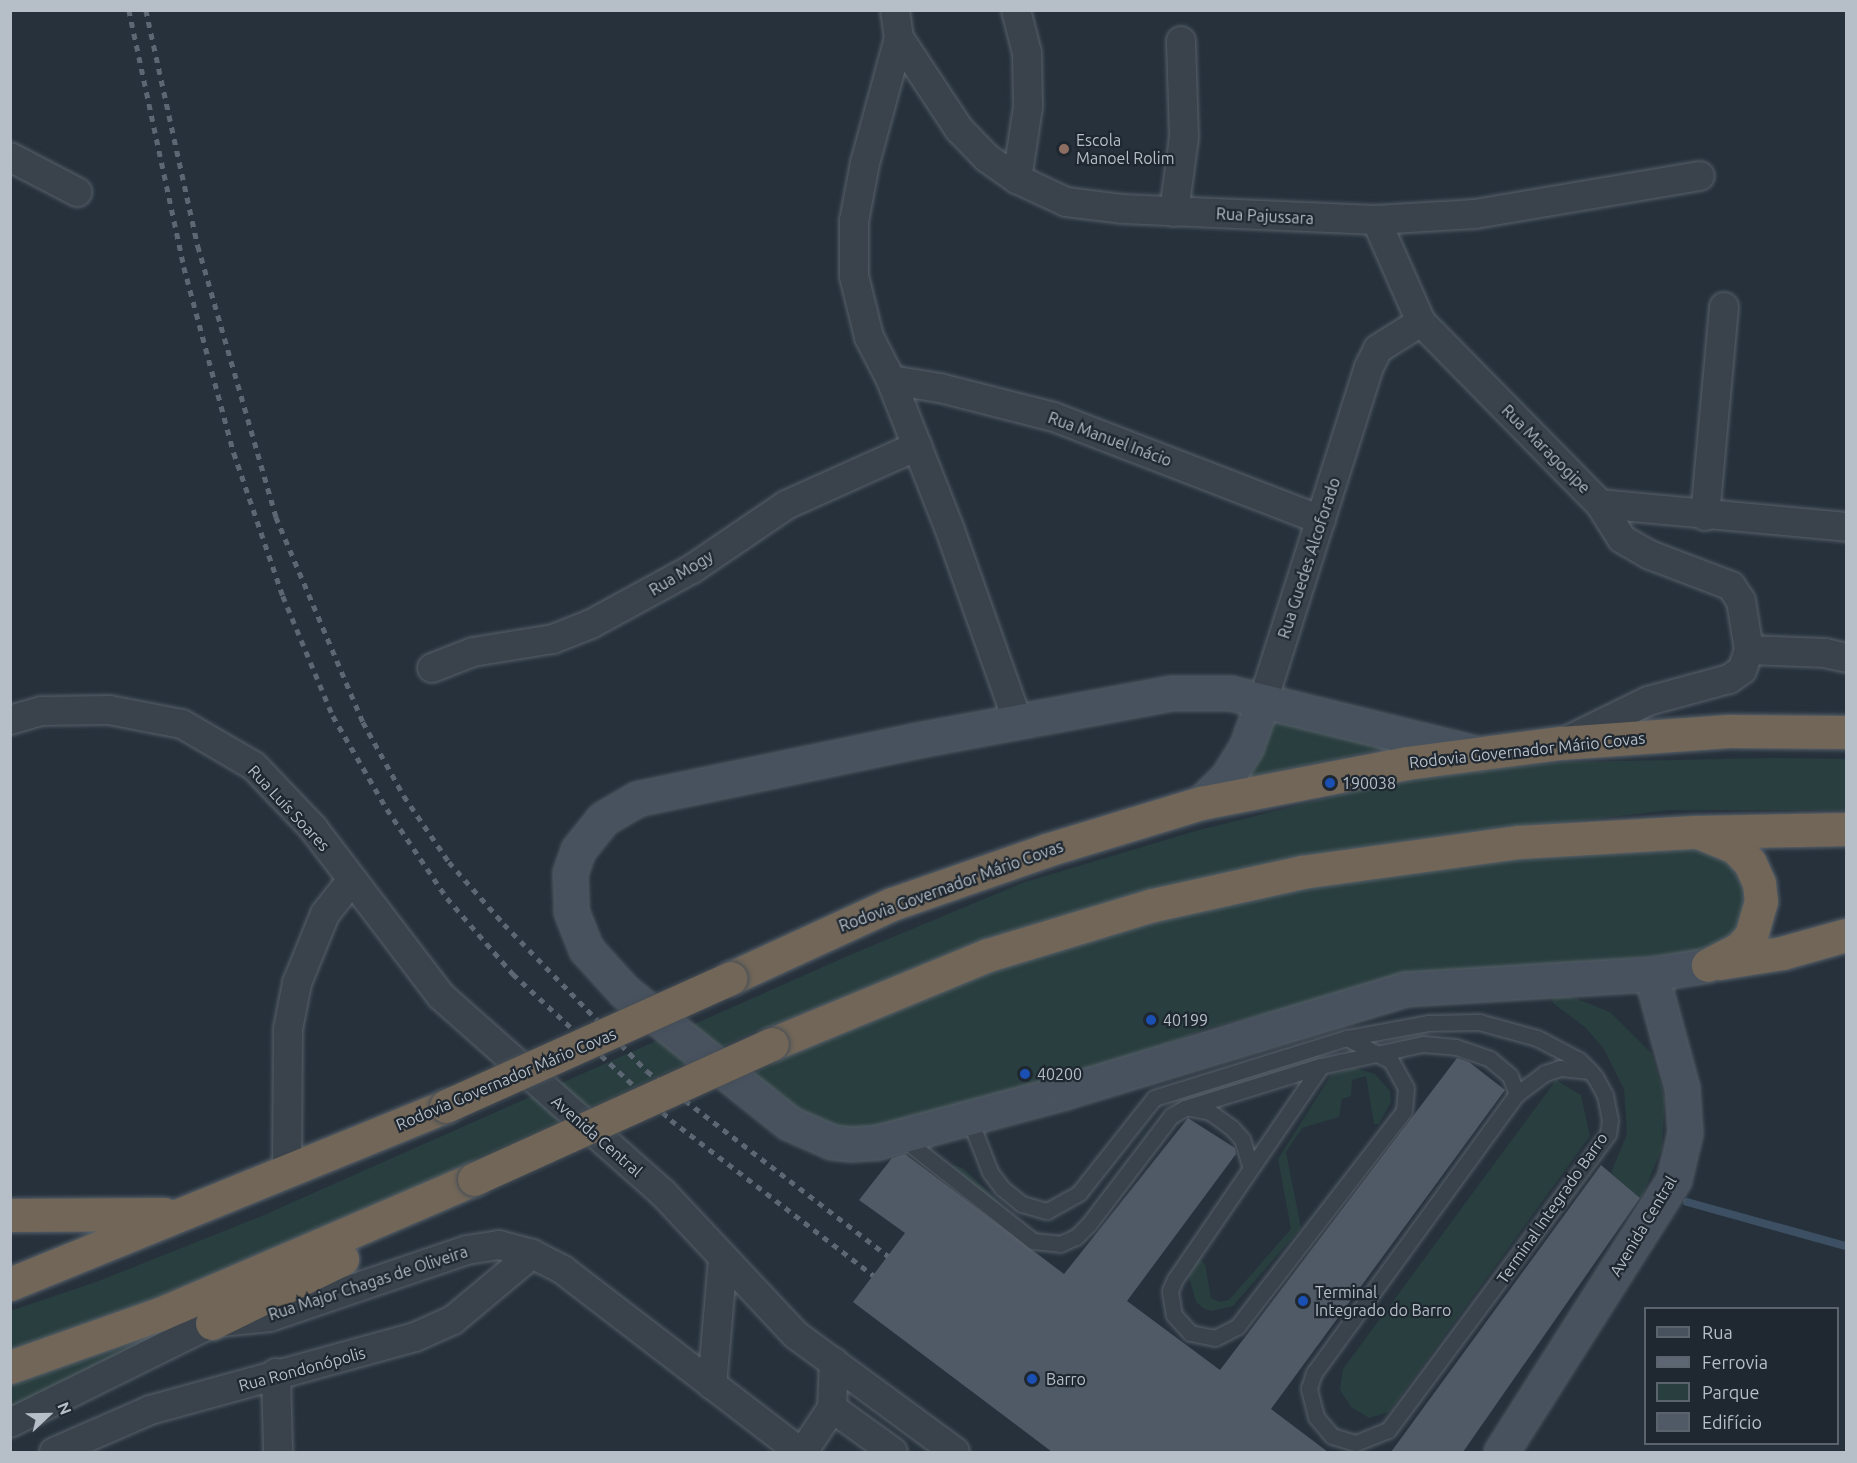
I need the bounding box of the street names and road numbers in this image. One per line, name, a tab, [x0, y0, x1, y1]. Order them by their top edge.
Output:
street label: Rua Pajussara	[1216, 204, 1314, 228]
street label: Rua Maragogipe	[1498, 401, 1594, 497]
street label: Rua Manuel Inácio	[1046, 408, 1174, 470]
street label: Rua Guedes Alcoforado	[1274, 475, 1344, 641]
street label: Rua Mogy	[646, 546, 716, 600]
street label: Rodovia Governador Mário Covas	[1408, 728, 1646, 772]
street label: Rua Luís Soares	[244, 761, 334, 855]
street label: Rodovia Governador Mário Covas	[836, 836, 1066, 936]
street label: Rodovia Governador Mário Covas	[393, 1024, 619, 1134]
street label: Avenida Central	[548, 1091, 646, 1181]
street label: Terminal Integrado Barro	[1493, 1129, 1611, 1287]
street label: Avenida Central	[1606, 1172, 1680, 1280]
street label: Rua Major Chagas de Oliveira	[266, 1242, 470, 1324]
street label: Rua Rondonópolis	[237, 1343, 367, 1395]

